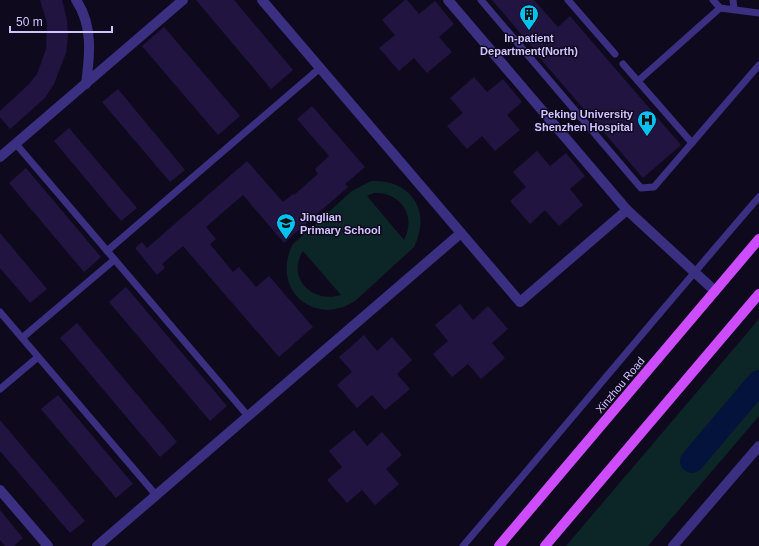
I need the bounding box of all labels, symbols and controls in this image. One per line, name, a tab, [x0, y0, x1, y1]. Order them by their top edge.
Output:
building icon: In-patient Department(North)	[518, 3, 540, 31]
scale bar	[10, 8, 112, 34]
text: 50 m	[16, 15, 43, 29]
place label: In-patient Department(North)	[480, 32, 578, 57]
place label: Peking University Shenzhen Hospital	[535, 108, 634, 133]
hospital icon: Peking University Shenzhen Hospital	[636, 109, 658, 137]
place label: Jinglian Primary School	[300, 211, 381, 236]
school or university icon: Jinglian Primary School	[275, 212, 297, 240]
street label: Xinzhou Road	[593, 355, 647, 415]

